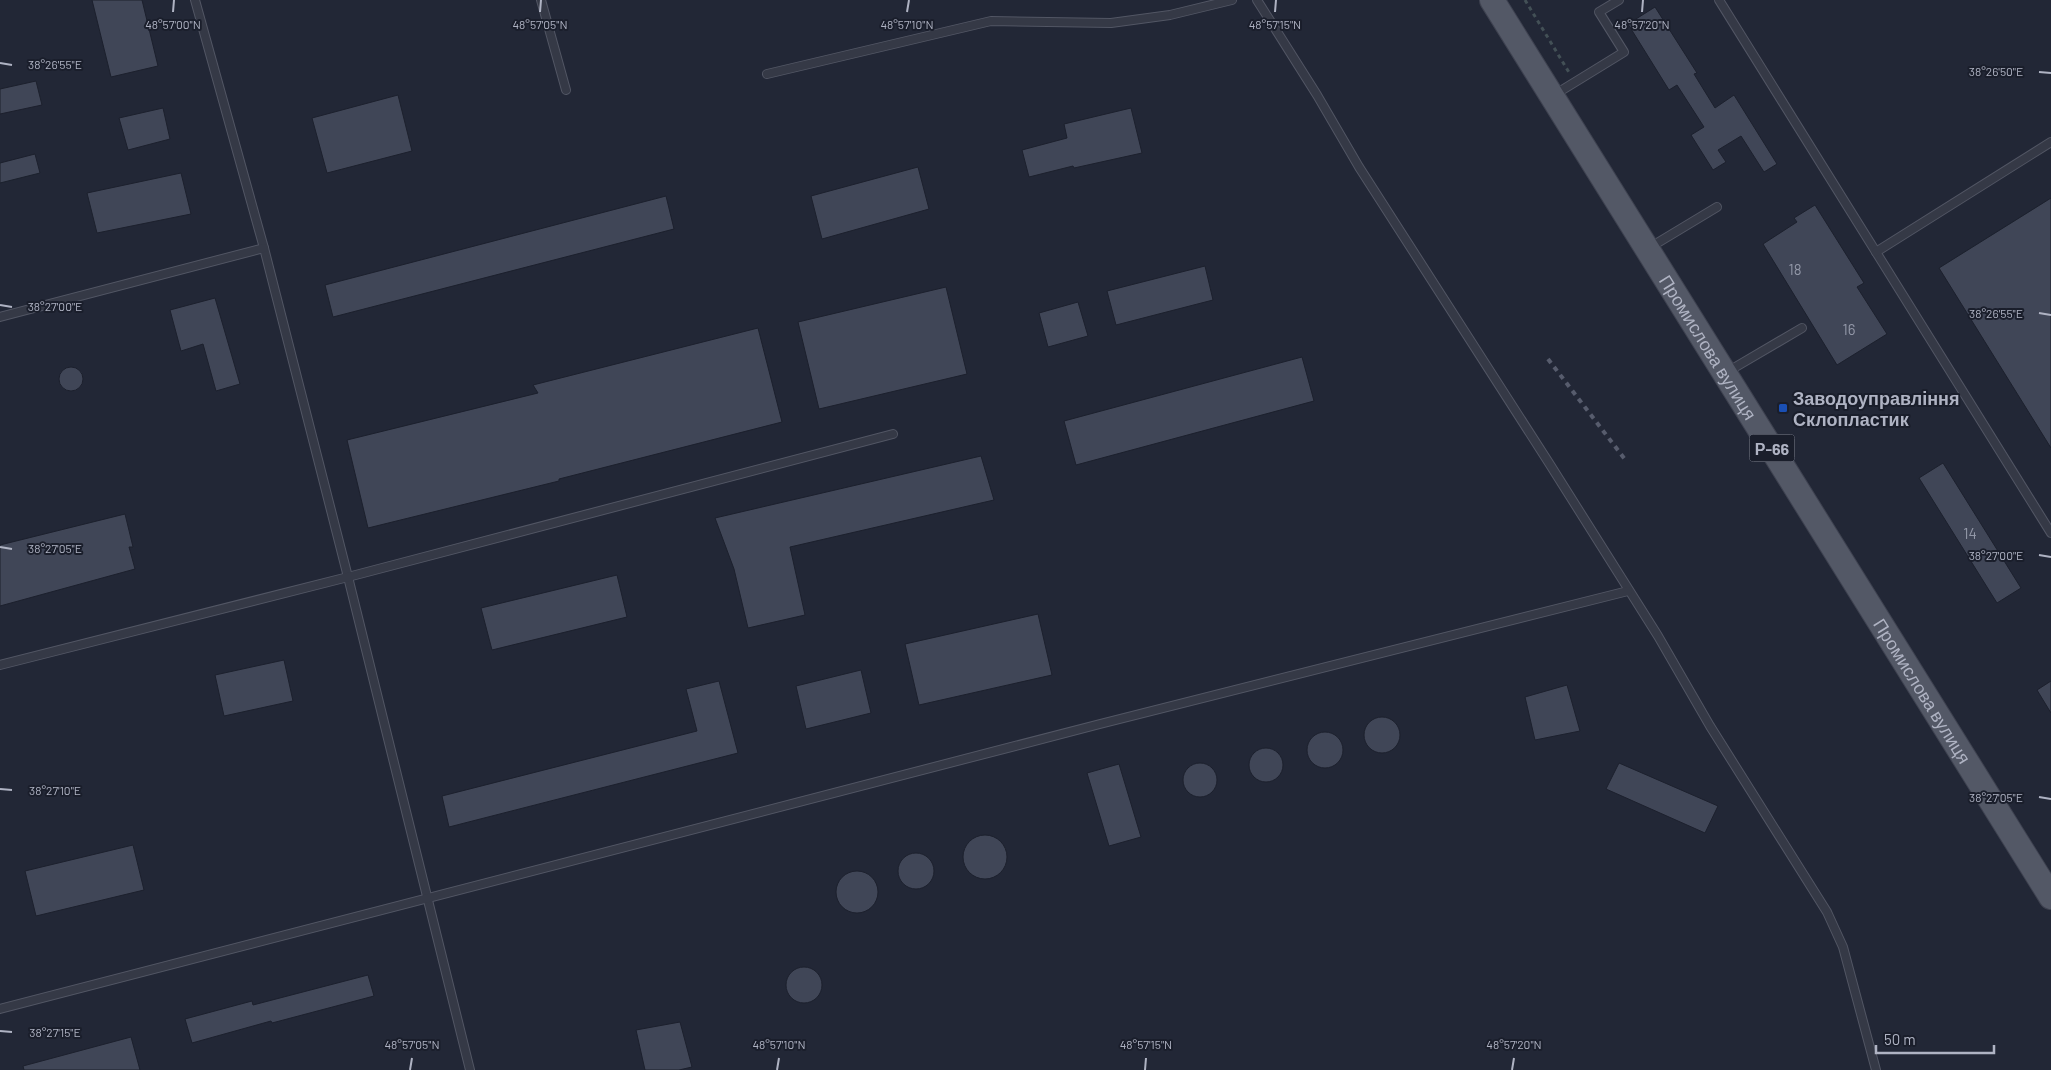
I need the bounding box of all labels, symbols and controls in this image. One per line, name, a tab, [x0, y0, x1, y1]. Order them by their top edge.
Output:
text: 48°57'00"N	[145, 17, 201, 31]
text: 48°57'05"N	[512, 17, 568, 31]
text: 48°57'10"N	[880, 17, 934, 31]
text: 48°57'15"N	[1249, 17, 1301, 31]
text: 48°57'20"N	[1614, 17, 1670, 31]
text: 38°26'55"E	[28, 57, 82, 71]
text: 38°26'50"E	[1969, 64, 2023, 78]
house number: 18	[1788, 260, 1802, 278]
street label: Промислова вулиця	[1655, 271, 1762, 424]
text: 38°27'00"E	[28, 299, 82, 313]
text: 38°26'55"E	[1969, 306, 2023, 320]
house number: 16	[1843, 320, 1855, 338]
place label: Заводоуправління Склопластик	[1793, 387, 1959, 430]
marker: Заводоуправління Склопластик	[1777, 402, 1789, 414]
road number: Р-66	[1750, 434, 1794, 462]
house number: 14	[1963, 524, 1977, 542]
text: 38°27'05"E	[28, 541, 82, 555]
text: 38°27'00"E	[1969, 548, 2023, 562]
street label: Промислова вулиця	[1869, 614, 1976, 767]
text: 38°27'10"E	[29, 783, 81, 797]
text: 38°27'05"E	[1969, 790, 2023, 804]
scale bar	[1876, 1022, 1994, 1054]
text: 38°27'15"E	[29, 1025, 81, 1039]
text: 50 m	[1884, 1030, 1916, 1048]
text: 48°57'05"N	[384, 1037, 440, 1051]
text: 48°57'10"N	[752, 1037, 806, 1051]
text: 48°57'15"N	[1120, 1037, 1172, 1051]
text: 48°57'20"N	[1486, 1037, 1542, 1051]

